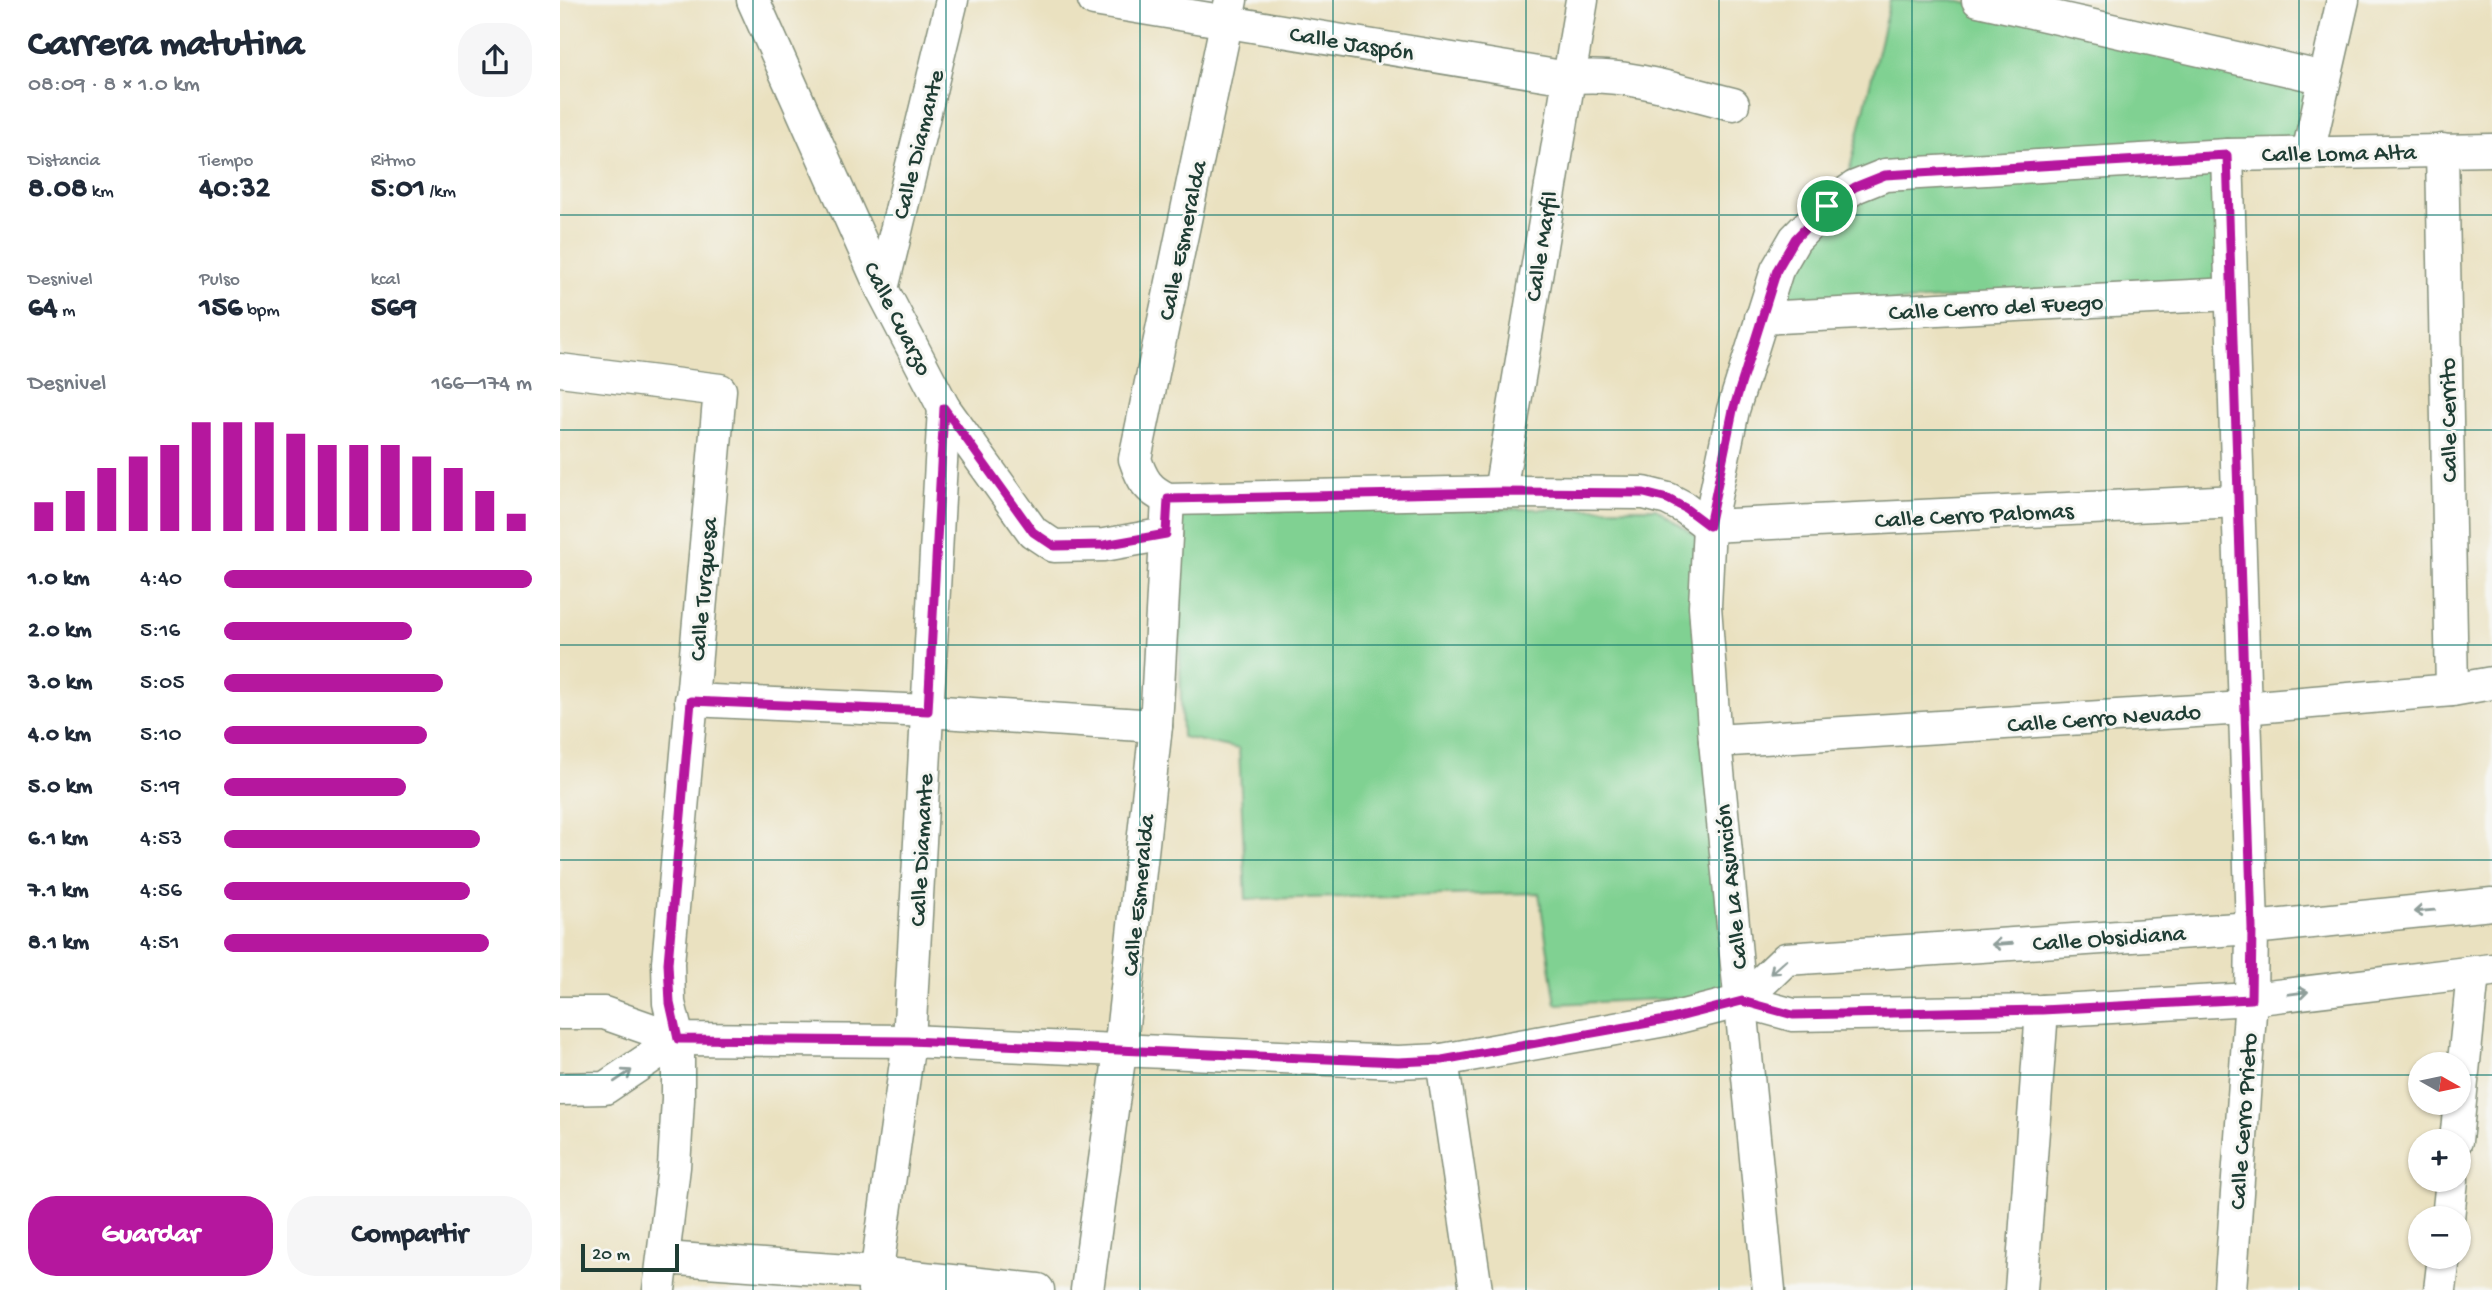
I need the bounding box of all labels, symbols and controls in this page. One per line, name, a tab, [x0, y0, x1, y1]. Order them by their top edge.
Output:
street label: Calle Jaspón	[1287, 21, 1416, 70]
button: share	[458, 23, 532, 97]
text: Carrera matutina	[28, 24, 304, 68]
street label: Calle Diamante	[888, 66, 953, 223]
text: 08:09 · 8 × 1.0 km	[28, 72, 200, 99]
street label: Calle Loma Alta	[2261, 140, 2417, 171]
text: Distancia	[28, 150, 100, 173]
text: Tiempo	[199, 150, 253, 173]
text: Ritmo	[371, 150, 416, 173]
street label: Calle Esmeralda	[1153, 157, 1216, 323]
text: 8.08	[28, 173, 87, 208]
text: 40:32	[199, 173, 270, 208]
text: 5:01	[371, 173, 425, 208]
pin	[1797, 176, 1857, 236]
text: km	[87, 181, 114, 204]
text: /km	[425, 181, 456, 204]
icon: arrive	[1808, 187, 1846, 225]
street label: Calle Marfil	[1520, 189, 1566, 304]
street label: Calle Cuarzo	[855, 258, 937, 381]
text: Desnivel	[28, 269, 93, 292]
text: Pulso	[199, 269, 240, 292]
text: kcal	[371, 269, 400, 292]
street label: Calle Cerro del Fuego	[1888, 289, 2104, 330]
text: 64	[28, 292, 57, 327]
text: 156	[199, 292, 242, 327]
text: 569	[371, 292, 417, 327]
text: m	[57, 300, 75, 323]
text: bpm	[242, 300, 280, 323]
street label: Calle Cerrito	[2435, 357, 2466, 483]
text: Desnivel	[28, 371, 106, 398]
text: 166–174 m	[431, 371, 532, 398]
street label: Calle Cerro Palomas	[1874, 498, 2075, 537]
street label: Calle Turquesa	[685, 516, 726, 662]
text: 1.0 km	[28, 566, 90, 593]
text: 4:40	[140, 566, 182, 593]
text: 2.0 km	[28, 618, 92, 645]
text: 5:16	[140, 618, 180, 645]
text: 3.0 km	[28, 670, 92, 697]
text: 5:05	[140, 670, 184, 697]
street label: Calle Cerro Nevado	[2006, 699, 2202, 742]
text: 4.0 km	[28, 722, 91, 749]
text: 5:10	[140, 722, 182, 749]
street label: Calle Diamante	[905, 772, 942, 927]
text: 5.0 km	[28, 774, 92, 801]
text: 5:19	[140, 774, 180, 801]
street label: Calle La Asunción	[1710, 802, 1757, 971]
street label: Calle Esmeralda	[1118, 812, 1163, 978]
text: 6.1 km	[28, 826, 88, 853]
text: 4:53	[140, 826, 182, 853]
text: 7.1 km	[28, 878, 89, 905]
text: 4:56	[140, 878, 182, 905]
one-way arrow	[2413, 905, 2436, 918]
street label: Calle Obsidiana	[2032, 921, 2187, 960]
text: 8.1 km	[28, 930, 89, 957]
text: 4:51	[140, 930, 180, 957]
one-way arrow	[1991, 938, 2014, 951]
one-way arrow	[1770, 958, 1787, 975]
one-way arrow	[2286, 987, 2308, 1000]
street label: Calle Cerro Prieto	[2225, 1032, 2266, 1211]
north arrow	[2408, 1052, 2471, 1115]
map controls	[2408, 1052, 2471, 1269]
one-way arrow	[613, 1069, 632, 1083]
button: +	[2408, 1129, 2471, 1192]
button: Guardar	[28, 1196, 273, 1276]
button: Compartir	[287, 1196, 532, 1276]
button: −	[2408, 1206, 2471, 1269]
scale bar	[581, 1241, 679, 1273]
text: 20 m	[592, 1244, 630, 1267]

